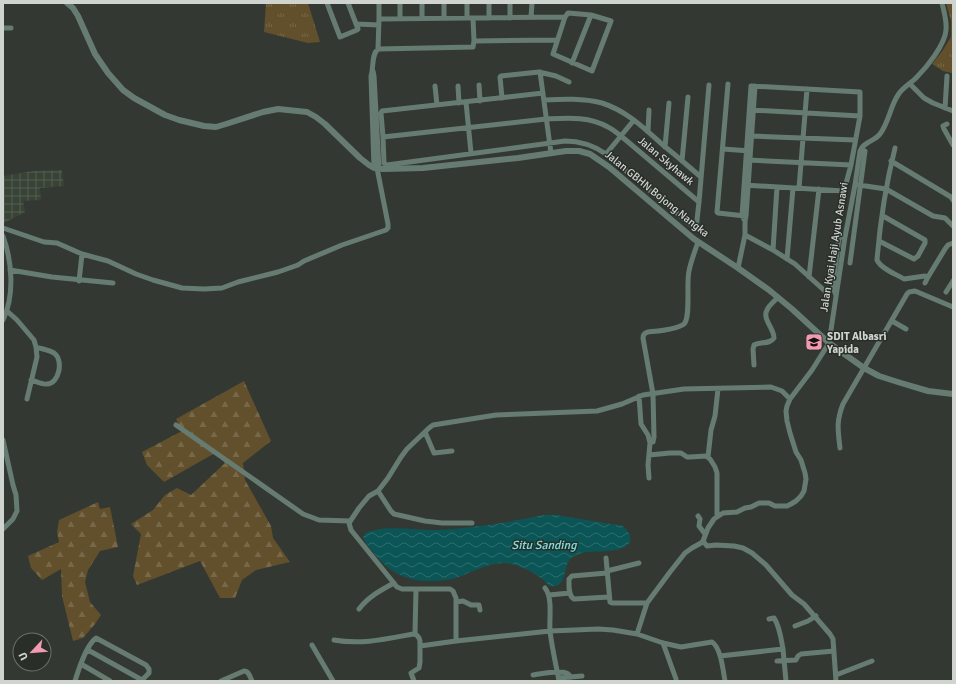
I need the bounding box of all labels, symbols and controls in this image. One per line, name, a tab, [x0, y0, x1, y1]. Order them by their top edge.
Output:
street label: Jalan Skyhawk	[635, 134, 697, 189]
street label: Jalan GBHN Bojong Nangka	[602, 148, 712, 240]
street label: Jalan Kyai Haji Ayub Asnawi	[817, 181, 851, 313]
place label: SDIT Albasri Yapida	[826, 330, 887, 356]
school or university icon: SDIT Albasri Yapida	[804, 332, 824, 352]
water label: Situ Sanding	[511, 538, 578, 553]
north arrow	[12, 632, 52, 672]
text: U	[16, 650, 31, 662]

